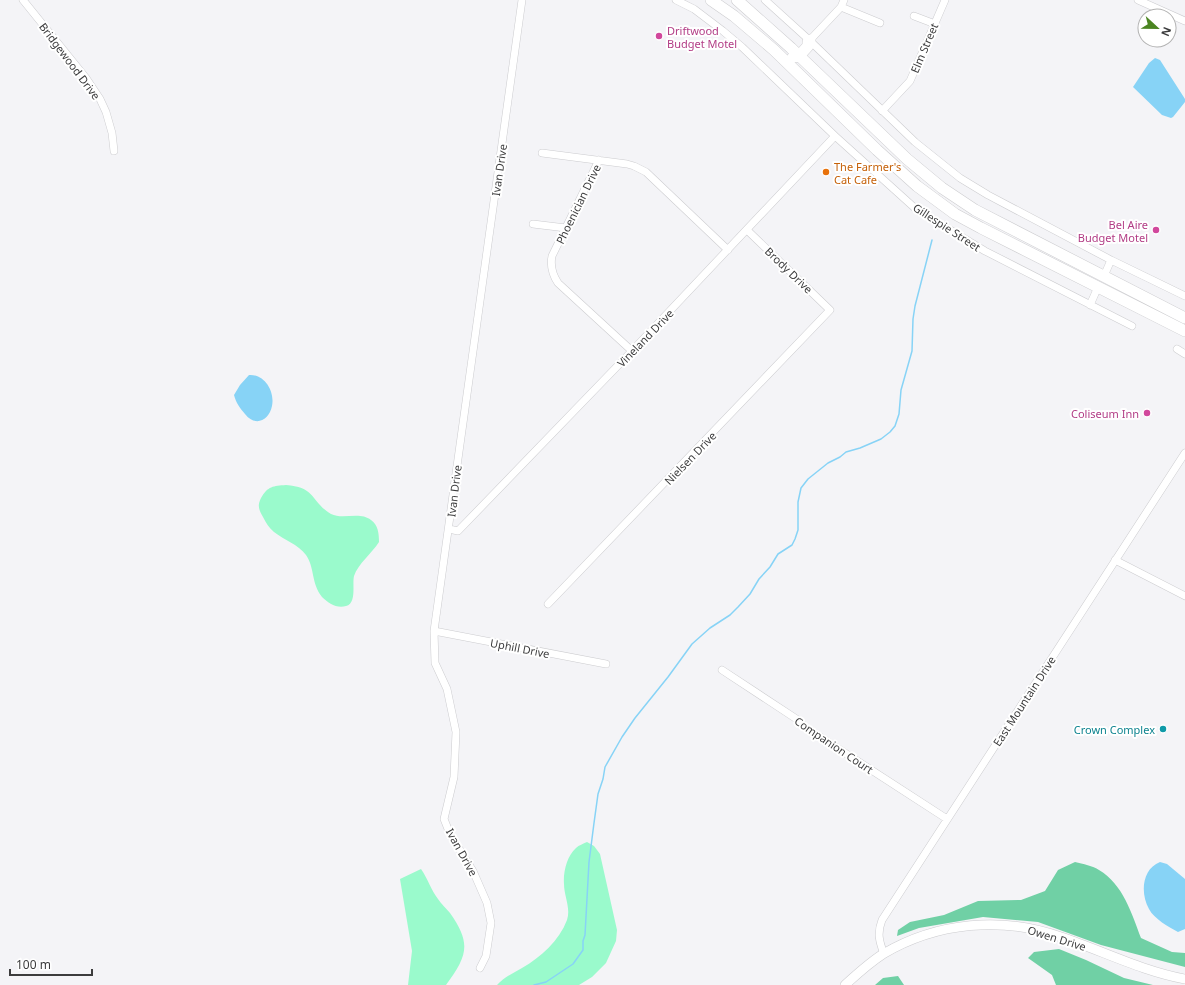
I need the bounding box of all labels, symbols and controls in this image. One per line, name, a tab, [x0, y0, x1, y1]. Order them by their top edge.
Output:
north arrow	[1137, 8, 1177, 48]
street label: Bridgewood Drive	[36, 19, 104, 103]
street label: Elm Street	[907, 21, 941, 75]
place label: Driftwood Budget Motel	[667, 23, 737, 51]
text: N	[1158, 25, 1175, 39]
marker: Driftwood Budget Motel	[654, 31, 664, 41]
street label: Ivan Drive	[488, 143, 510, 197]
place label: The Farmer's Cat Cafe	[834, 159, 901, 187]
street label: Phoenician Drive	[552, 162, 604, 246]
marker: The Farmer's Cat Cafe	[821, 167, 831, 177]
street label: Gillespie Street	[910, 200, 984, 254]
place label: Bel Aire Budget Motel	[1078, 217, 1148, 245]
marker: Bel Aire Budget Motel	[1151, 225, 1161, 235]
street label: Brody Drive	[762, 244, 816, 296]
street label: Vineland Drive	[614, 306, 676, 370]
place label: Coliseum Inn	[1071, 406, 1139, 421]
marker: Coliseum Inn	[1142, 408, 1152, 418]
street label: Nielsen Drive	[661, 428, 719, 488]
street label: Ivan Drive	[443, 464, 465, 518]
street label: Uphill Drive	[489, 635, 551, 661]
street label: East Mountain Drive	[989, 653, 1059, 749]
street label: Companion Court	[792, 713, 876, 777]
place label: Crown Complex	[1074, 722, 1155, 737]
marker: Crown Complex	[1158, 724, 1168, 734]
street label: Ivan Drive	[443, 825, 481, 879]
street label: Owen Drive	[1026, 922, 1088, 954]
scale bar	[10, 951, 92, 977]
text: 100 m	[16, 956, 51, 973]

